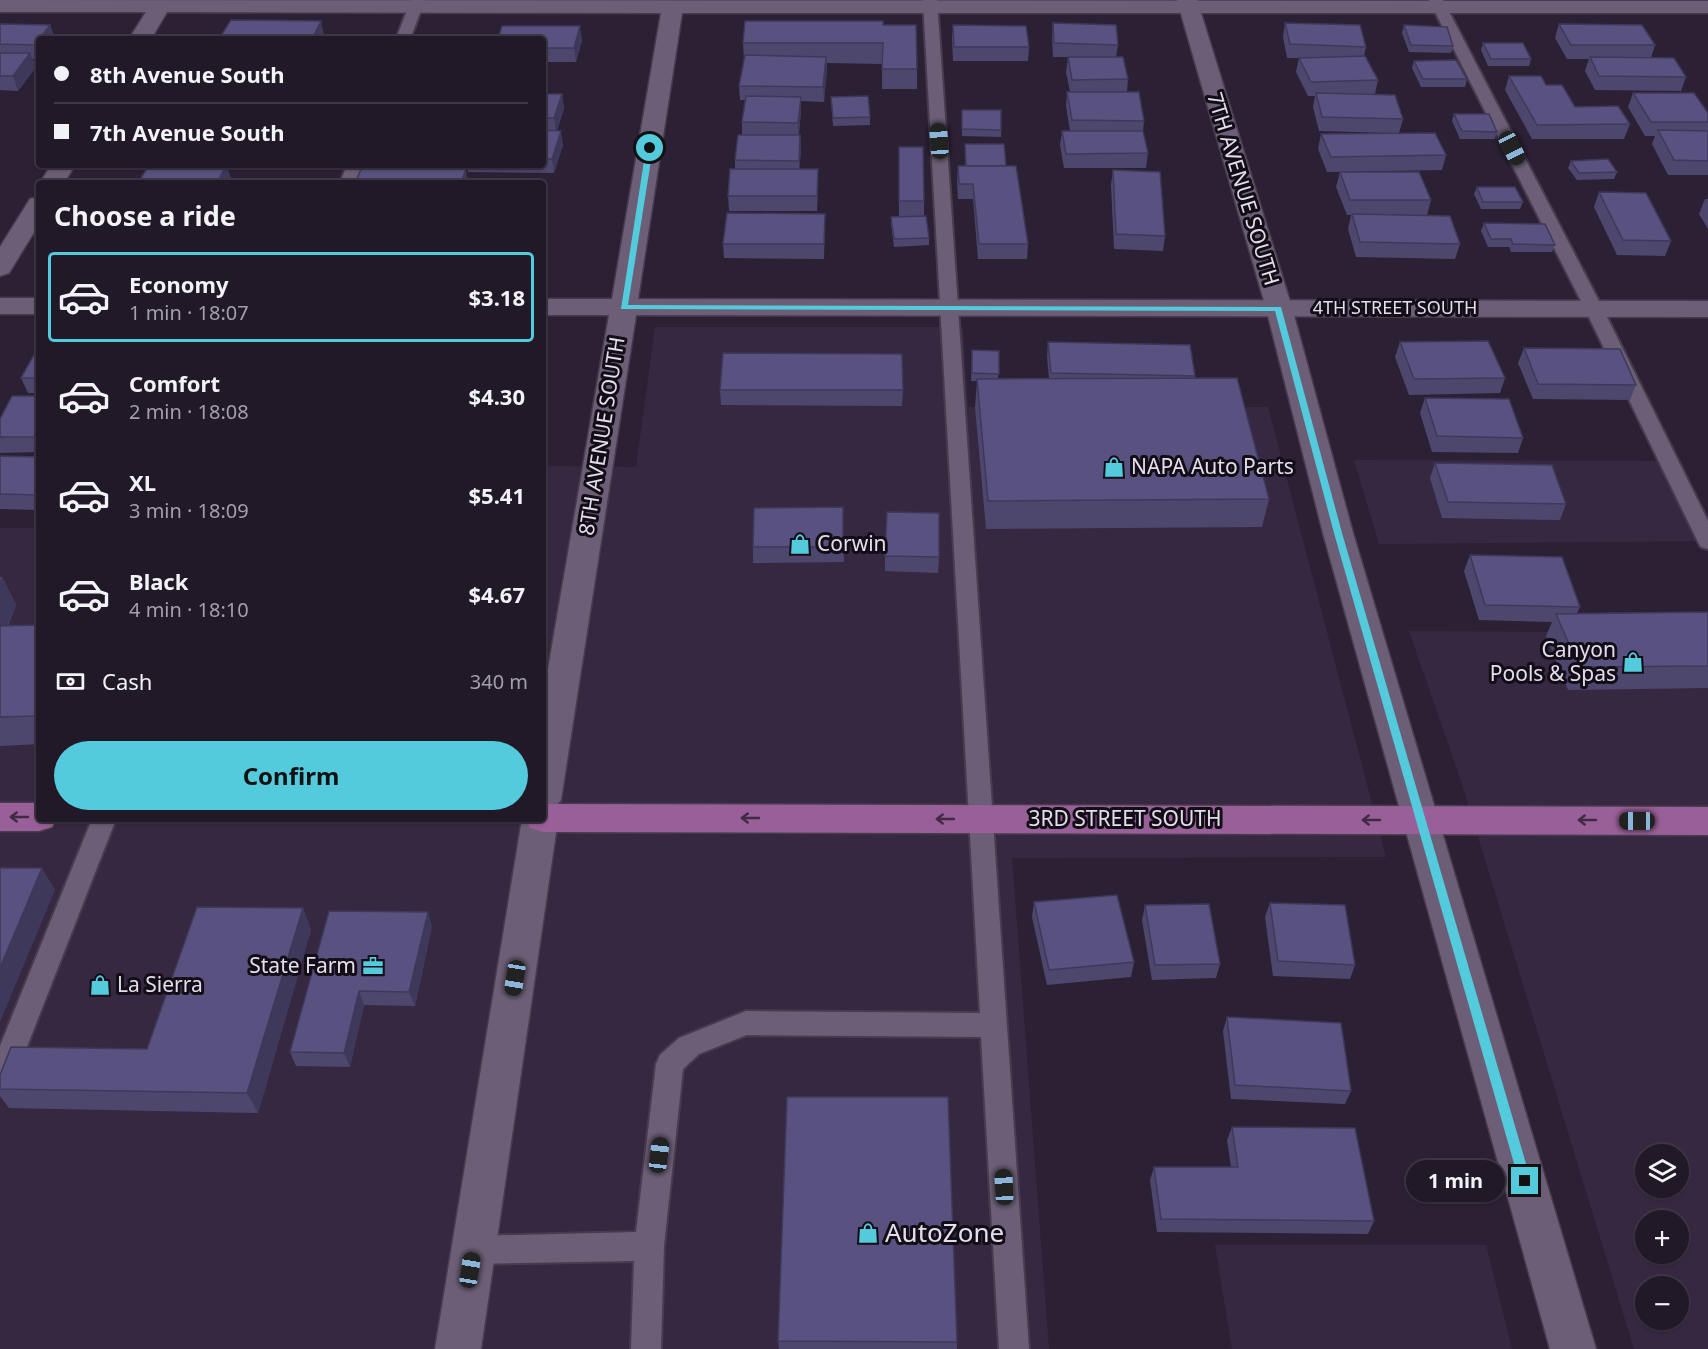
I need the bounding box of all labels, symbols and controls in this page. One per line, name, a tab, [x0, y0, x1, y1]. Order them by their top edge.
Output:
text: 8th Avenue South	[90, 59, 285, 89]
street label: 7TH AVENUE SOUTH	[1201, 89, 1287, 289]
text: 7th Avenue South	[90, 117, 285, 147]
car	[929, 122, 949, 160]
car	[1496, 128, 1528, 168]
route start	[636, 134, 663, 161]
text: Choose a ride	[54, 197, 236, 234]
text: Economy	[129, 269, 228, 299]
icon: car	[57, 270, 111, 324]
text: $3.18	[468, 282, 525, 312]
street label: 4TH STREET SOUTH	[1313, 295, 1477, 319]
text: 1 min · 18:07	[129, 299, 249, 326]
street label: 8TH AVENUE SOUTH	[571, 335, 631, 537]
text: Comfort	[129, 368, 220, 398]
icon: car	[57, 369, 111, 423]
text: $4.30	[468, 381, 525, 411]
text: 2 min · 18:08	[129, 398, 249, 425]
place label: NAPA Auto Parts	[1131, 452, 1294, 480]
shop icon: NAPA Auto Parts	[1102, 455, 1126, 479]
text: XL	[129, 467, 156, 497]
icon: car	[57, 468, 111, 522]
text: $5.41	[468, 480, 525, 510]
text: 3 min · 18:09	[129, 497, 249, 524]
place label: Corwin	[817, 529, 887, 557]
shop icon: Corwin	[788, 532, 812, 556]
text: Black	[129, 566, 188, 596]
icon: car	[57, 567, 111, 621]
text: $4.67	[468, 579, 525, 609]
text: 4 min · 18:10	[129, 596, 249, 623]
place label: Canyon Pools & Spas	[1490, 635, 1616, 687]
shop icon: Canyon Pools & Spas	[1621, 650, 1645, 674]
icon: cash	[54, 665, 87, 698]
text: Cash	[102, 666, 152, 696]
text: 340 m	[470, 668, 528, 695]
button: Confirm	[54, 741, 528, 810]
street label: 3RD STREET SOUTH	[1028, 804, 1222, 832]
one-way arrow	[10, 811, 30, 823]
one-way arrow	[740, 812, 760, 824]
car	[1619, 812, 1655, 830]
one-way arrow	[935, 813, 955, 825]
one-way arrow	[1361, 814, 1381, 826]
one-way arrow	[1577, 814, 1597, 826]
place label: State Farm	[249, 951, 356, 979]
office icon: State Farm	[361, 954, 385, 978]
car	[503, 959, 527, 997]
place label: La Sierra	[117, 970, 203, 998]
shop icon: La Sierra	[88, 973, 112, 997]
car	[648, 1136, 670, 1174]
map controls	[1635, 1144, 1689, 1330]
button: layers	[1635, 1144, 1689, 1198]
callout: 1 min	[1405, 1160, 1504, 1202]
text: 1 min	[1428, 1167, 1483, 1194]
route end	[1511, 1167, 1538, 1194]
car	[994, 1169, 1014, 1205]
button: +	[1635, 1210, 1689, 1264]
place label: AutoZone	[885, 1214, 1004, 1250]
shop icon: AutoZone	[856, 1221, 880, 1245]
car	[458, 1251, 482, 1289]
button: −	[1635, 1276, 1689, 1330]

